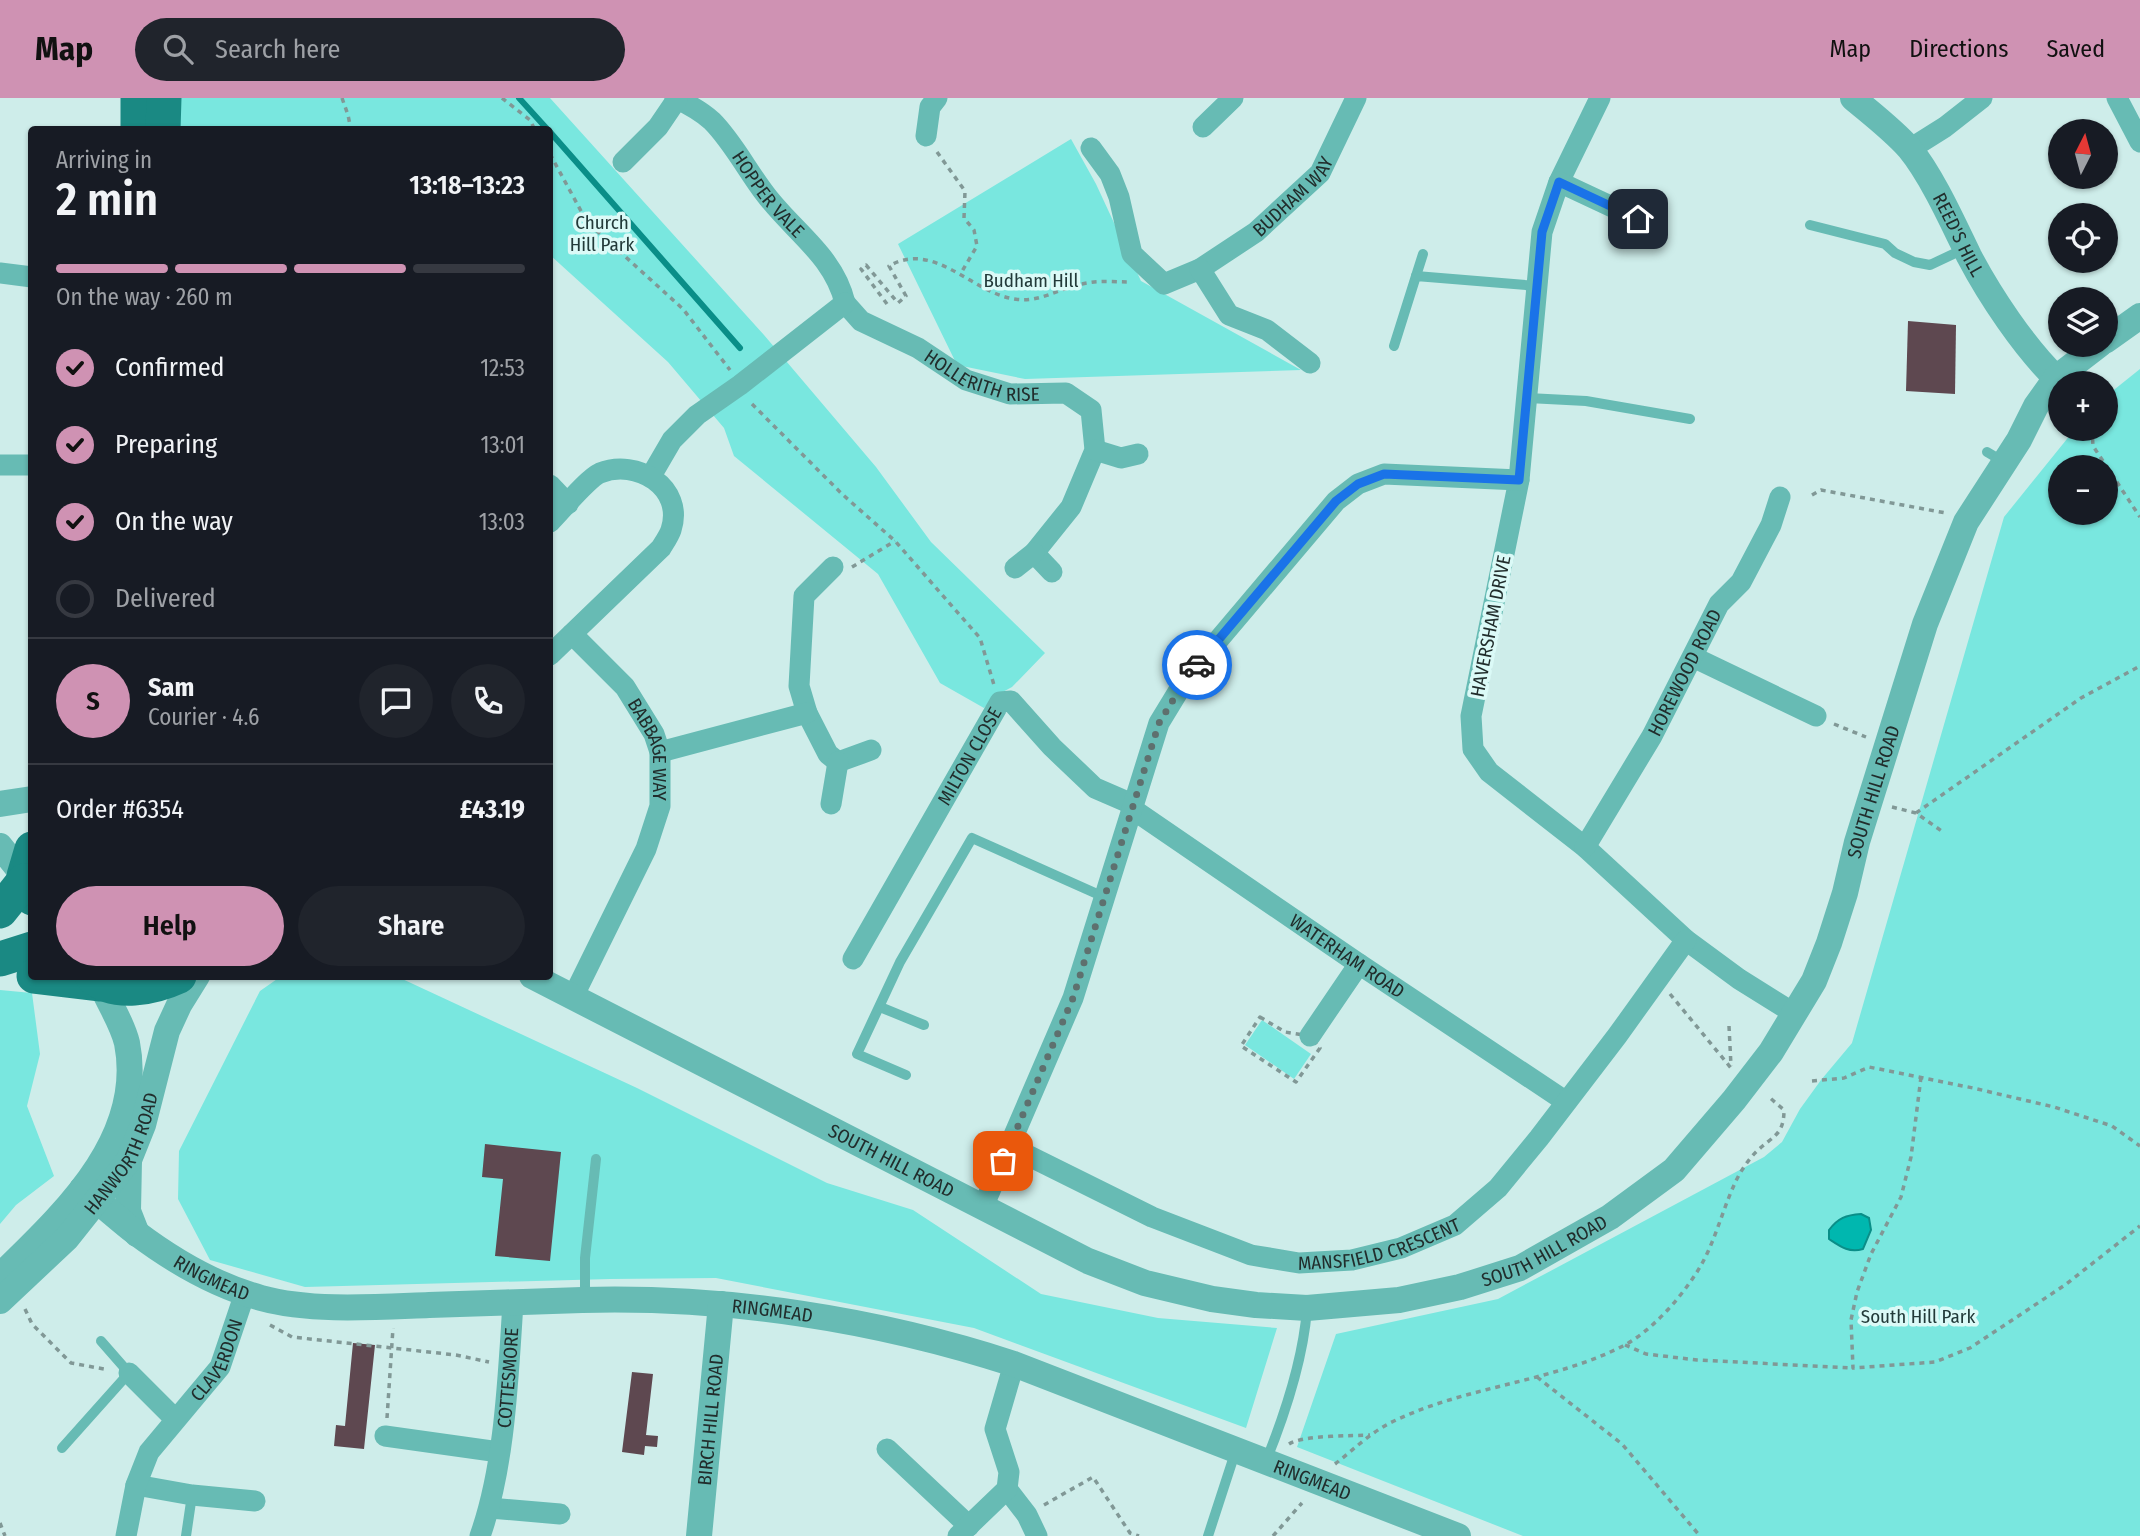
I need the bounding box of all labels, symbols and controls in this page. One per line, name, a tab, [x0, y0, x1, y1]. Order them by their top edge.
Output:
search box	[135, 18, 625, 81]
text: Map	[35, 29, 93, 69]
icon: search	[159, 30, 197, 68]
text: Search here	[215, 34, 340, 65]
text: Map	[1830, 35, 1871, 63]
text: Directions	[1909, 35, 2008, 63]
text: Saved	[2046, 35, 2105, 63]
north arrow	[2048, 119, 2118, 189]
map controls	[2048, 119, 2118, 525]
text: Arriving in	[56, 146, 152, 174]
street label: HOPPER VALE	[727, 147, 809, 242]
street label: BUDHAM WAY	[1248, 152, 1338, 241]
text: 13:18–13:23	[409, 170, 525, 201]
text: 2 min	[56, 172, 158, 227]
pin	[1608, 189, 1668, 249]
street label: REED'S HILL	[1928, 189, 1989, 281]
icon: home	[1619, 200, 1657, 238]
button: locate	[2048, 203, 2118, 273]
park label: Church Hill Park	[570, 211, 634, 256]
park label: Budham Hill	[983, 269, 1079, 292]
text: On the way · 260 m	[56, 283, 233, 311]
button: layers	[2048, 287, 2118, 357]
street label: HOLLERITH RISE	[920, 345, 1040, 406]
icon: check	[56, 349, 94, 387]
text: Confirmed	[115, 352, 225, 383]
text: 12:53	[480, 354, 525, 382]
button: +	[2048, 371, 2118, 441]
icon: check	[56, 426, 94, 464]
text: Preparing	[115, 429, 217, 460]
text: 13:01	[480, 431, 525, 459]
button: −	[2048, 455, 2118, 525]
icon: check	[56, 503, 94, 541]
text: On the way	[115, 506, 233, 537]
text: 13:03	[479, 508, 525, 536]
street label: HAVERSHAM DRIVE	[1465, 553, 1516, 699]
text: Delivered	[115, 583, 216, 614]
street label: HOREWOOD ROAD	[1643, 605, 1727, 740]
courier	[1162, 630, 1232, 700]
icon: car	[1178, 646, 1216, 684]
button: chat	[359, 664, 433, 738]
button: phone	[451, 664, 525, 738]
text: Sam	[148, 672, 194, 703]
text: S	[86, 686, 100, 717]
street label: BABBAGE WAY	[623, 694, 671, 801]
text: Courier · 4.6	[148, 703, 259, 731]
street label: MILTON CLOSE	[933, 703, 1007, 809]
street label: SOUTH HILL ROAD	[1843, 722, 1905, 861]
text: Order #6354	[56, 794, 184, 825]
text: £43.19	[460, 794, 525, 825]
button: Help	[56, 886, 284, 966]
button: Share	[298, 886, 525, 966]
street label: WATERHAM ROAD	[1285, 909, 1409, 1003]
street label: HANWORTH ROAD	[79, 1090, 163, 1219]
street label: SOUTH HILL ROAD	[825, 1119, 958, 1202]
pin	[973, 1131, 1033, 1191]
icon: bag	[984, 1142, 1022, 1180]
street label: SOUTH HILL ROAD	[1479, 1210, 1611, 1292]
street label: MANSFIELD CRESCENT	[1297, 1213, 1464, 1275]
street label: RINGMEAD	[169, 1250, 253, 1306]
street label: RINGMEAD	[731, 1294, 814, 1327]
park label: South Hill Park	[1861, 1305, 1975, 1328]
street label: CLAVERDON	[185, 1316, 248, 1406]
street label: COTTESMORE	[492, 1327, 523, 1429]
street label: BIRCH HILL ROAD	[693, 1353, 728, 1486]
street label: RINGMEAD	[1270, 1455, 1354, 1505]

